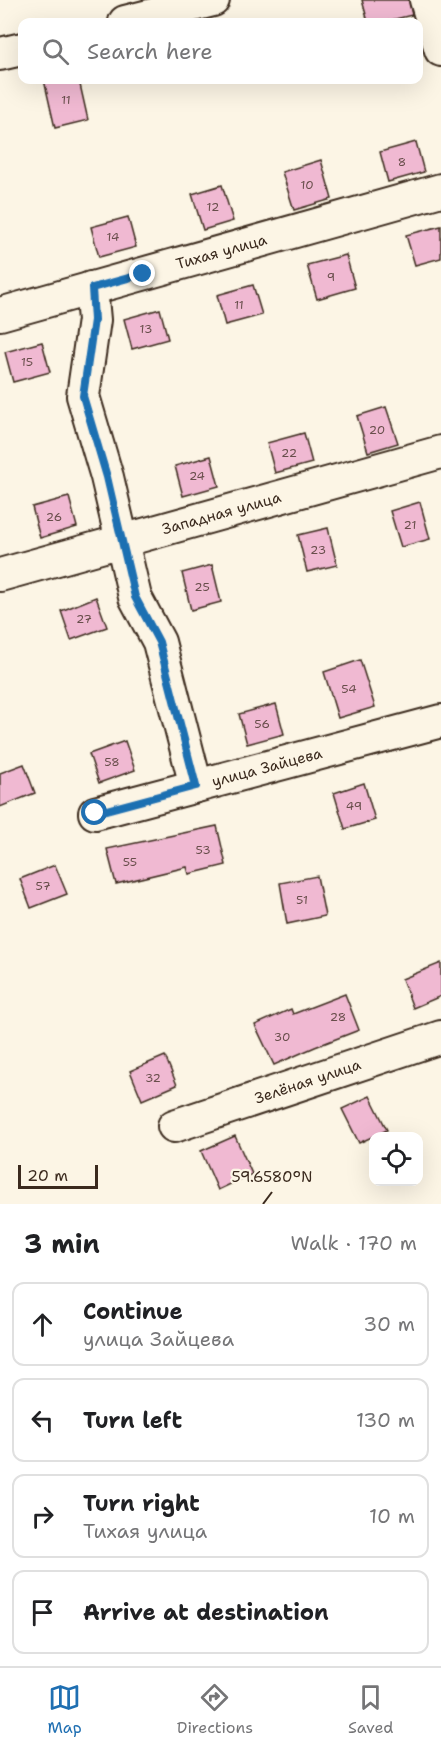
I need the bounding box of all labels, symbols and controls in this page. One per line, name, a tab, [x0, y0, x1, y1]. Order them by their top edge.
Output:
search box	[18, 18, 423, 84]
icon: search	[39, 35, 72, 68]
text: Search here	[87, 37, 213, 66]
house number: 11	[61, 92, 71, 108]
house number: 8	[398, 154, 406, 170]
house number: 10	[300, 177, 314, 193]
house number: 12	[207, 199, 219, 215]
house number: 14	[107, 229, 119, 245]
street label: Тихая улица	[174, 229, 270, 274]
route end	[129, 260, 155, 286]
house number: 9	[327, 269, 335, 285]
house number: 11	[234, 297, 244, 313]
house number: 13	[140, 321, 152, 337]
house number: 15	[21, 354, 33, 370]
house number: 20	[369, 422, 385, 438]
house number: 22	[281, 445, 297, 461]
house number: 24	[189, 468, 205, 484]
street label: Западная улица	[160, 487, 284, 539]
house number: 26	[46, 509, 62, 525]
house number: 21	[404, 517, 416, 533]
house number: 23	[310, 542, 326, 558]
house number: 25	[194, 579, 210, 595]
house number: 27	[76, 611, 92, 627]
house number: 54	[341, 681, 357, 697]
house number: 56	[254, 716, 270, 732]
street label: улица Зайцева	[210, 743, 325, 792]
house number: 58	[104, 754, 120, 770]
house number: 49	[346, 798, 362, 814]
route start	[81, 799, 107, 825]
house number: 53	[195, 842, 211, 858]
house number: 55	[123, 854, 137, 870]
house number: 57	[35, 878, 51, 894]
house number: 51	[296, 892, 308, 908]
house number: 28	[330, 1009, 346, 1025]
house number: 30	[274, 1029, 290, 1045]
street label: Зелёная улица	[252, 1054, 364, 1108]
house number: 32	[145, 1070, 161, 1086]
map controls	[369, 1132, 423, 1186]
button: locate	[369, 1132, 423, 1186]
scale bar	[18, 1162, 98, 1190]
text: 20 m	[27, 1165, 68, 1186]
text: 59.6580°N	[232, 1167, 312, 1187]
text: 3 min	[24, 1226, 100, 1261]
text: Walk · 170 m	[291, 1230, 417, 1256]
text: Continue	[83, 1297, 183, 1326]
icon: ahead	[26, 1308, 59, 1341]
text: 30 m	[363, 1311, 415, 1337]
text: улица Зайцева	[83, 1326, 234, 1352]
icon: left	[26, 1404, 59, 1437]
text: Turn left	[83, 1406, 182, 1435]
text: 130 m	[356, 1407, 415, 1433]
text: Turn right	[83, 1489, 200, 1518]
icon: right	[26, 1500, 59, 1533]
text: 10 m	[369, 1503, 415, 1529]
text: Тихая улица	[83, 1518, 207, 1544]
icon: arrive	[26, 1596, 59, 1629]
text: Arrive at destination	[83, 1598, 329, 1627]
tab: Map	[48, 1681, 82, 1738]
tab: Directions	[177, 1681, 253, 1738]
tab: Saved	[348, 1681, 394, 1738]

